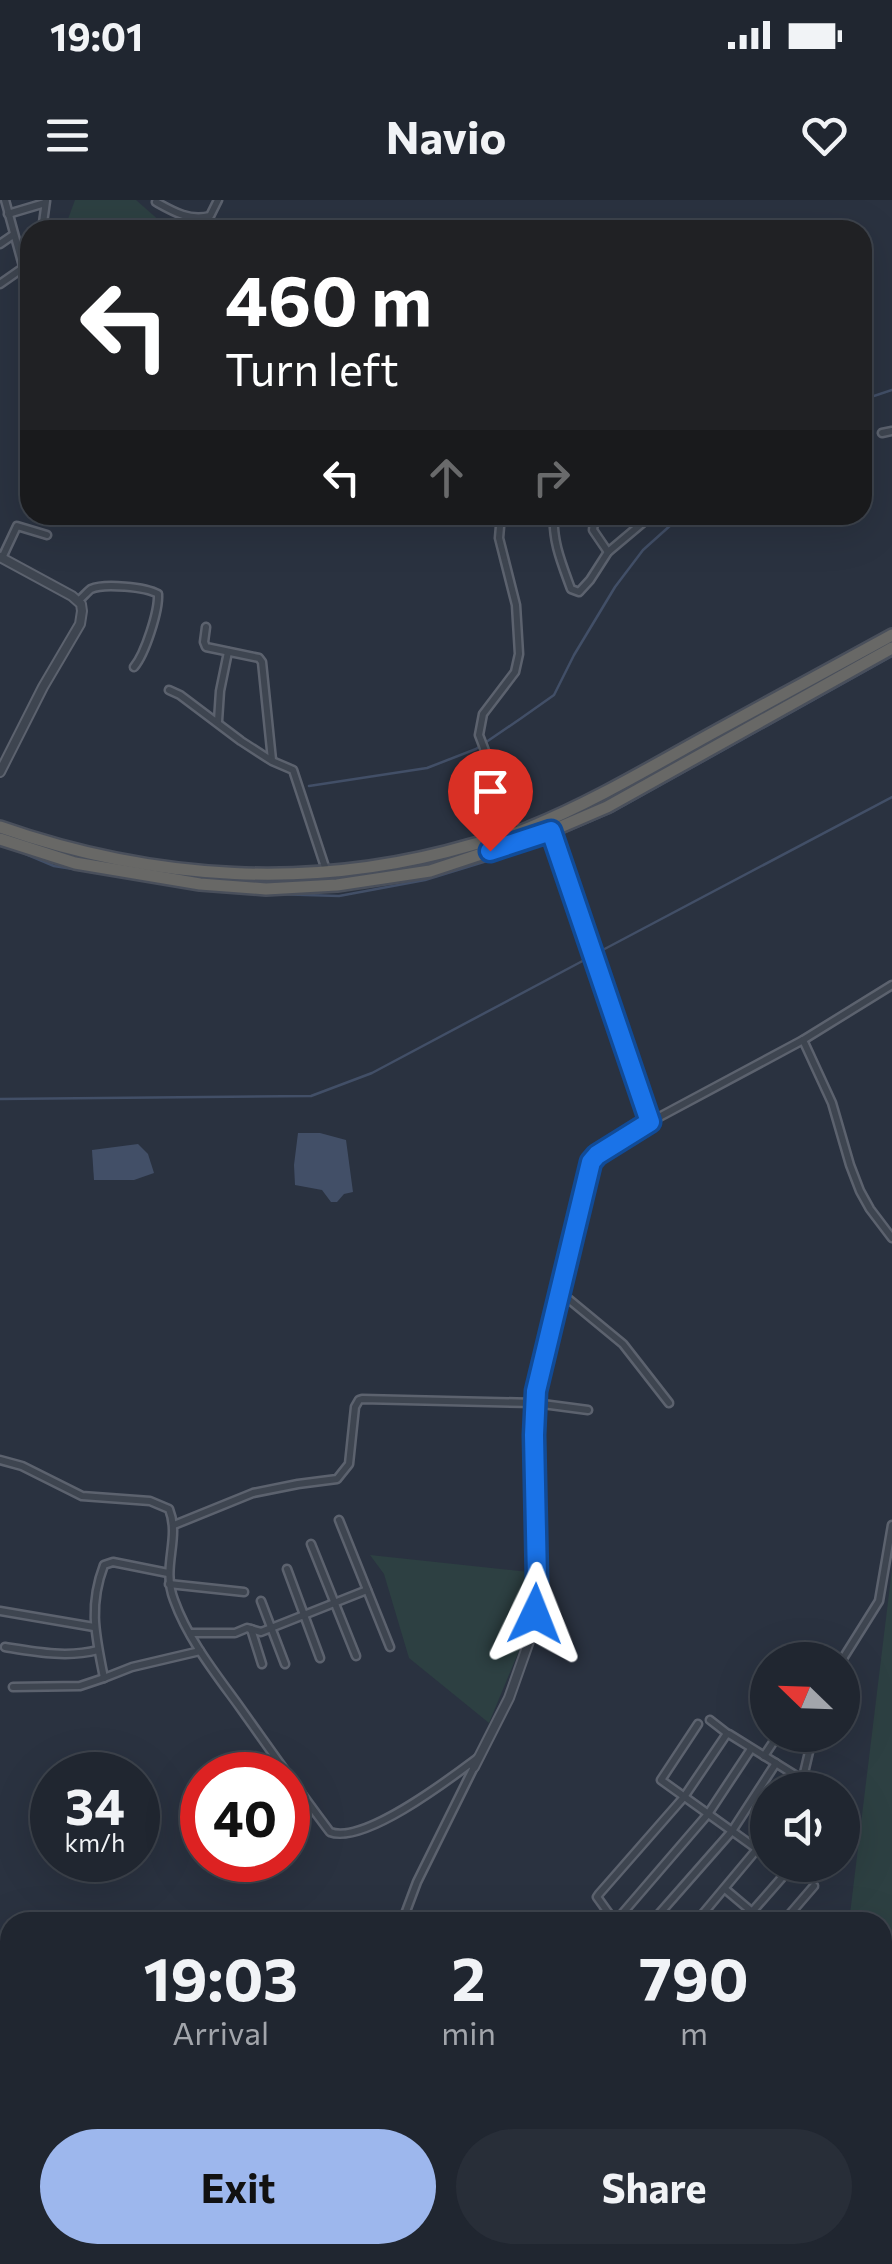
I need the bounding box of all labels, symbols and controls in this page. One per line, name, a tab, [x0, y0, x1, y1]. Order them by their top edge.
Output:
text: 19:01	[50, 12, 143, 59]
icon: menu	[40, 108, 95, 163]
text: Navio	[386, 108, 506, 163]
icon: heart	[797, 108, 852, 163]
text: 460 m	[225, 255, 432, 340]
icon: left	[60, 260, 190, 390]
text: Turn left	[225, 340, 399, 395]
icon: left	[314, 450, 369, 505]
icon: ahead	[419, 450, 474, 505]
icon: right	[524, 450, 579, 505]
pin	[448, 749, 533, 852]
icon: arrive	[463, 764, 518, 819]
position arrow	[483, 1562, 587, 1666]
north arrow	[750, 1642, 860, 1752]
map controls	[750, 1642, 860, 1882]
speed limit sign: 40	[180, 1752, 310, 1882]
button: sound	[750, 1772, 860, 1882]
text: 34	[65, 1774, 125, 1835]
text: km/h	[65, 1827, 125, 1857]
text: 19:03	[143, 1940, 298, 2013]
text: 2	[451, 1940, 486, 2013]
text: 790	[639, 1940, 749, 2013]
text: Arrival	[172, 2012, 269, 2052]
text: min	[441, 2012, 496, 2052]
text: m	[680, 2012, 708, 2052]
button: Exit	[40, 2129, 436, 2244]
button: Share	[456, 2129, 852, 2244]

